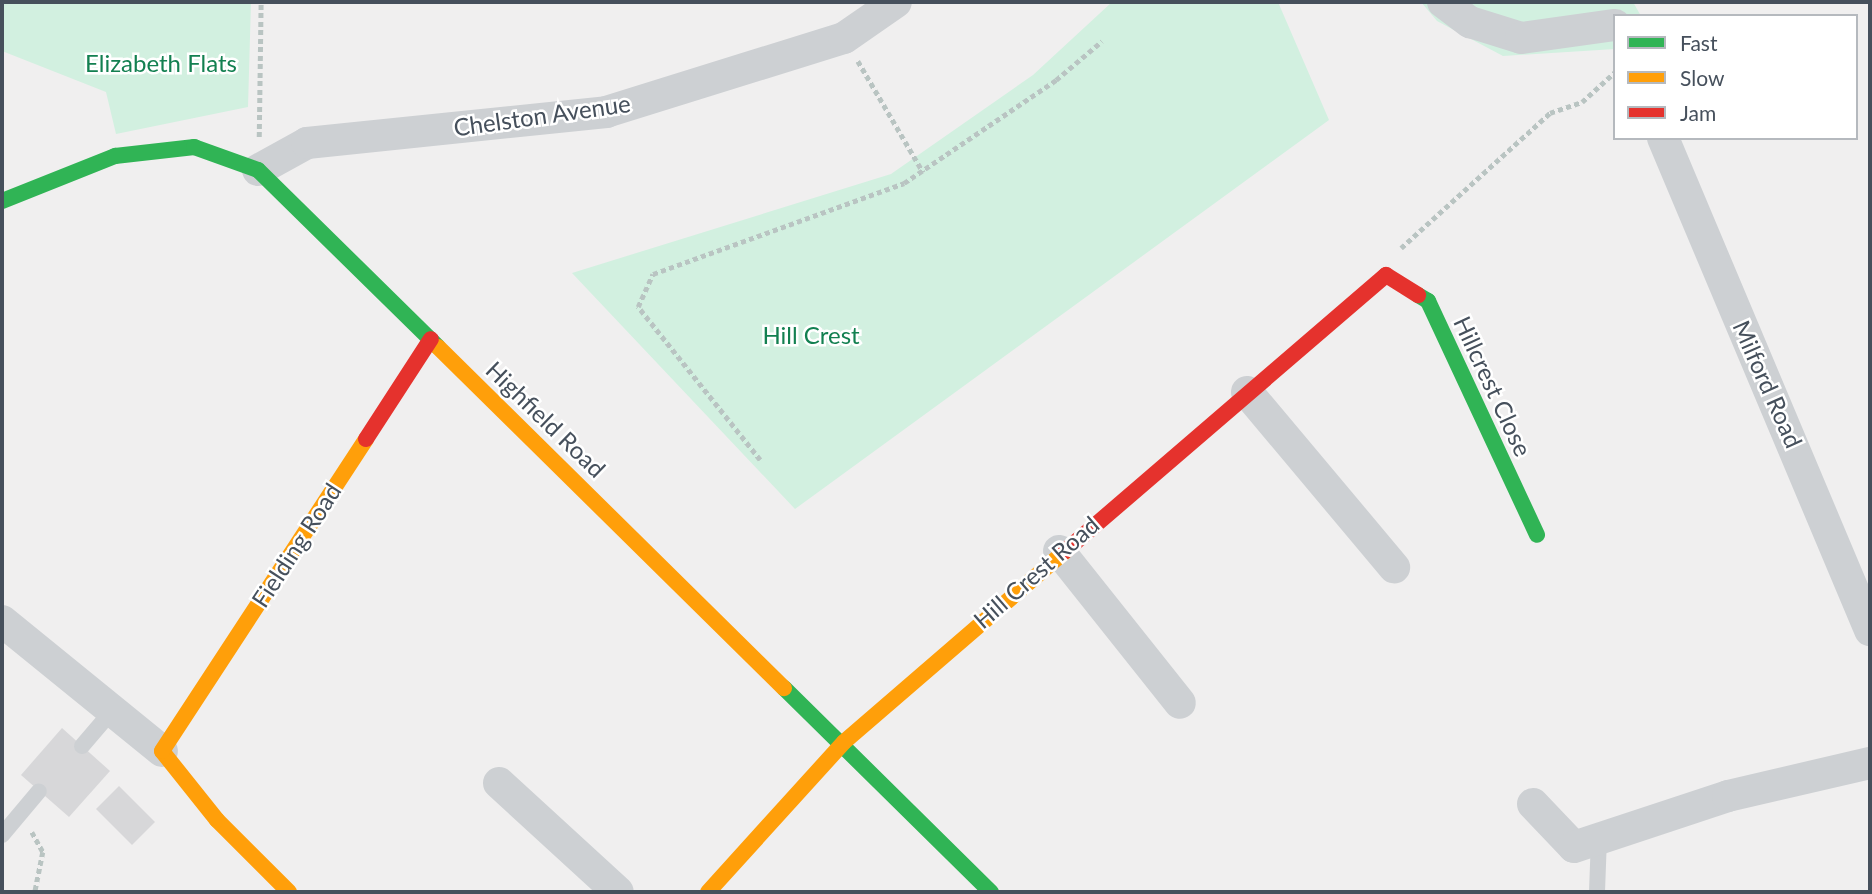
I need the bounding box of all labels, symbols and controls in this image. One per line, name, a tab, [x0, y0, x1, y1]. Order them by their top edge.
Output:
legend	[1613, 14, 1858, 140]
text: Fast	[1680, 30, 1717, 55]
park label: Elizabeth Flats	[85, 49, 237, 77]
text: Slow	[1680, 65, 1724, 90]
street label: Chelston Avenue	[451, 88, 633, 142]
text: Jam	[1680, 100, 1716, 125]
street label: Hillcrest Close	[1448, 311, 1538, 461]
street label: Milford Road	[1727, 316, 1809, 452]
park label: Hill Crest	[762, 321, 860, 349]
street label: Highfield Road	[480, 355, 612, 483]
street label: Fielding Road	[245, 478, 347, 612]
street label: Hill Crest Road	[967, 510, 1105, 634]

